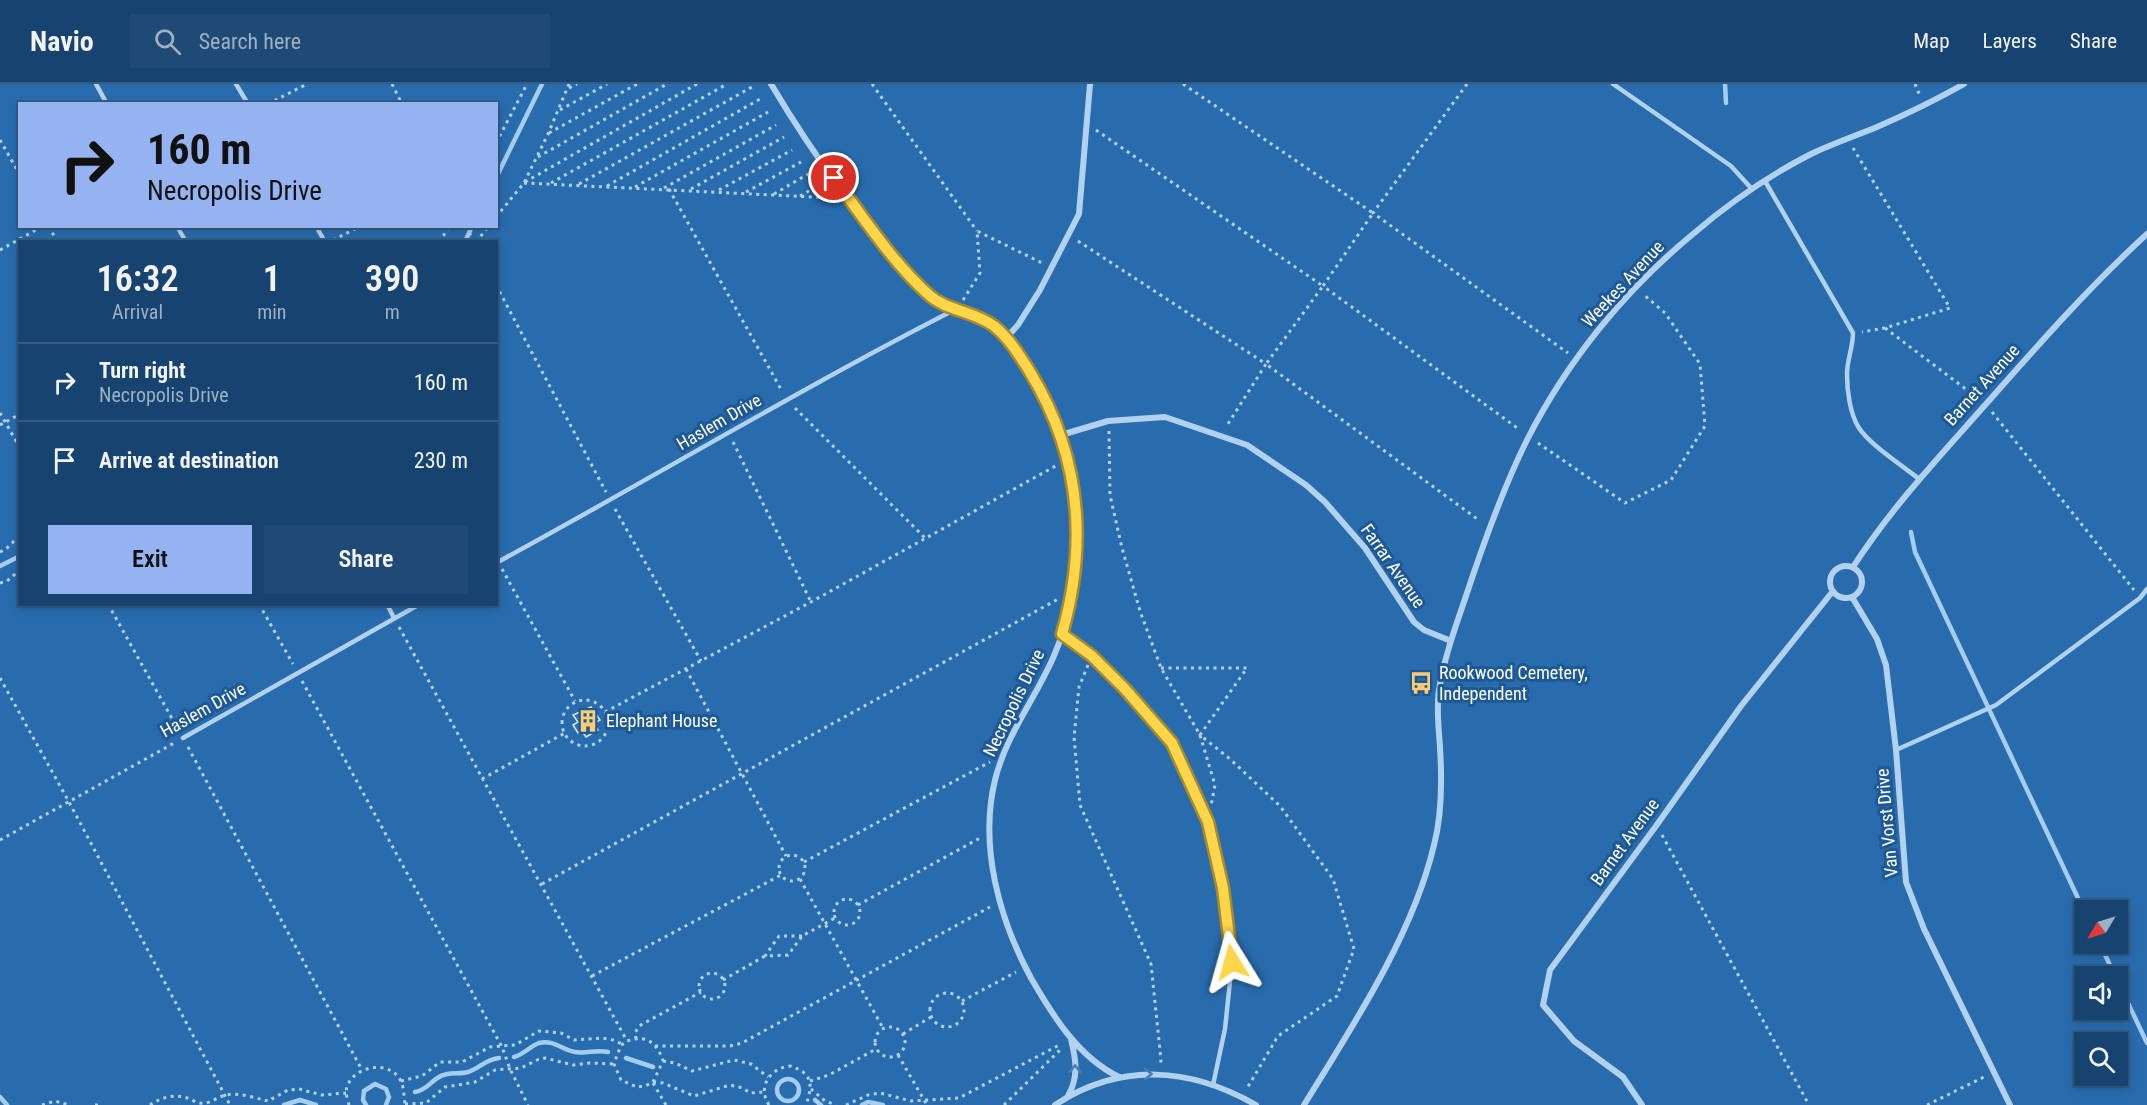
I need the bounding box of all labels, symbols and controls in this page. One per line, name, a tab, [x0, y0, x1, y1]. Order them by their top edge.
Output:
search box	[130, 14, 550, 68]
text: Navio	[30, 25, 94, 58]
icon: search	[151, 25, 184, 58]
text: Search here	[199, 29, 301, 54]
text: Map	[1913, 29, 1950, 53]
text: Layers	[1983, 29, 2037, 53]
text: Share	[2070, 29, 2117, 53]
text: 160 m	[147, 125, 252, 174]
icon: right	[48, 126, 126, 204]
pin	[808, 152, 859, 203]
icon: arrive	[817, 161, 850, 194]
text: Necropolis Drive	[147, 175, 322, 207]
street label: Weekes Avenue	[1577, 236, 1668, 331]
text: 16:32	[97, 258, 179, 300]
text: 1	[263, 258, 281, 300]
text: 390	[365, 258, 419, 300]
text: Arrival	[112, 300, 163, 324]
text: min	[257, 300, 286, 324]
text: m	[385, 300, 400, 324]
street label: Barnet Avenue	[1940, 340, 2024, 430]
text: Turn right	[99, 358, 186, 383]
icon: right	[48, 366, 81, 399]
text: 160 m	[414, 370, 468, 395]
text: Necropolis Drive	[99, 383, 229, 407]
street label: Haslem Drive	[673, 389, 765, 454]
icon: arrive	[48, 444, 81, 477]
text: Arrive at destination	[99, 448, 279, 473]
text: 230 m	[414, 448, 468, 473]
street label: Farrar Avenue	[1357, 520, 1430, 612]
button: Exit	[48, 525, 252, 594]
button: Share	[264, 525, 468, 594]
street label: Necropolis Drive	[979, 646, 1049, 760]
place label: Rookwood Cemetery, Independent	[1439, 662, 1588, 704]
bus stop icon: Rookwood Cemetery, Independent	[1408, 670, 1434, 696]
street label: Haslem Drive	[156, 678, 249, 742]
building icon: Elephant House	[575, 708, 601, 734]
place label: Elephant House	[606, 710, 717, 731]
street label: Van Vorst Drive	[1871, 768, 1902, 878]
street label: Barnet Avenue	[1586, 794, 1663, 889]
north arrow	[2074, 900, 2128, 954]
map controls	[2074, 900, 2128, 1086]
position arrow	[1200, 930, 1264, 994]
button: sound	[2074, 966, 2128, 1020]
button: search	[2074, 1032, 2128, 1086]
one-way arrow	[1069, 1064, 1081, 1073]
one-way arrow	[1144, 1068, 1153, 1080]

